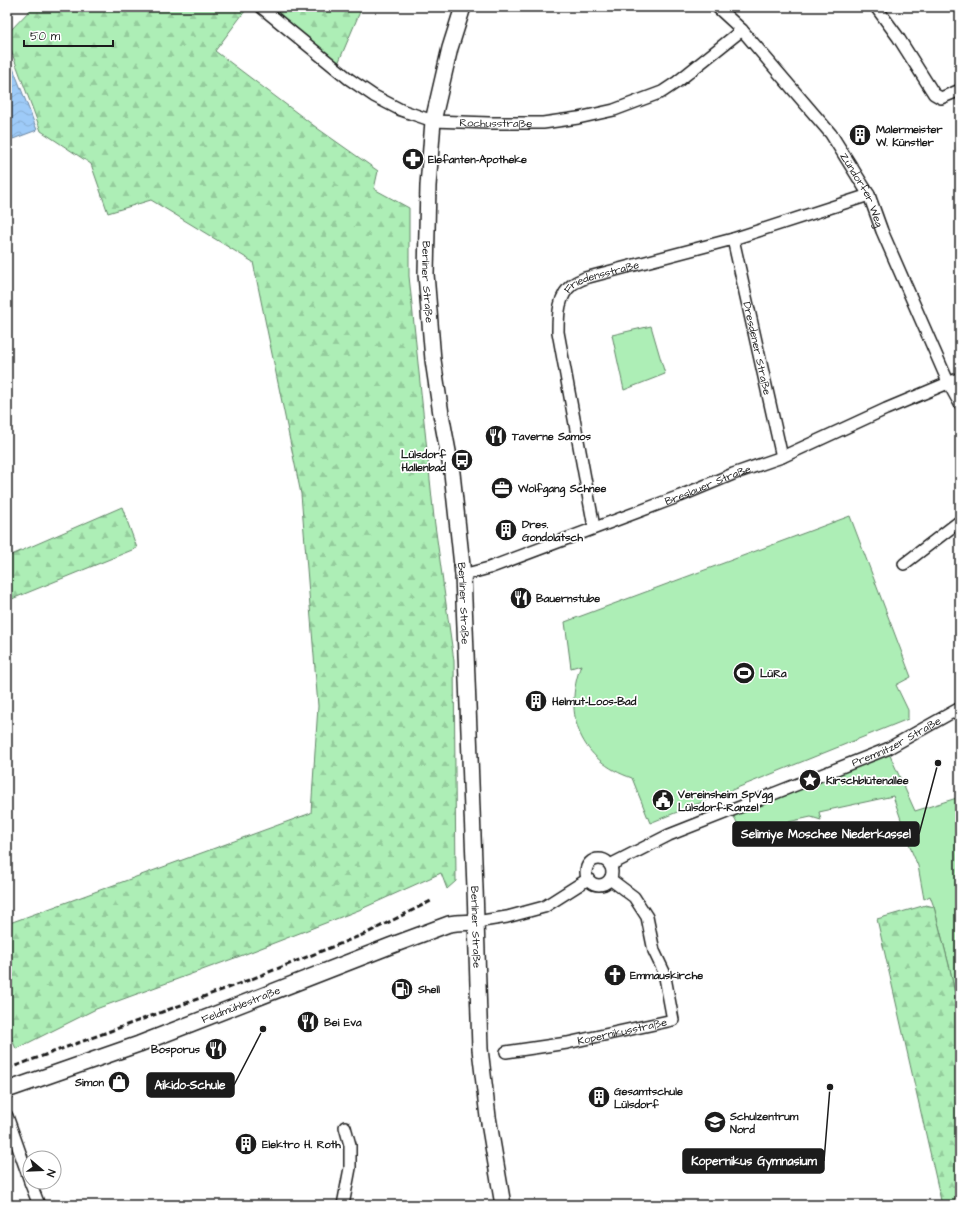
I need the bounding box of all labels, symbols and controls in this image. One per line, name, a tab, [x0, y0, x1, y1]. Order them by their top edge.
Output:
scale bar	[24, 22, 113, 48]
text: 50 m	[30, 28, 61, 45]
street label: Rochusstraße	[459, 115, 532, 131]
building icon: Malermeister W. Künstler	[847, 122, 873, 148]
place label: Malermeister W. Künstler	[875, 122, 944, 150]
pharmacy icon: Elefanten-Apotheke	[400, 146, 426, 172]
street label: Zündorfer Weg	[836, 150, 887, 230]
place label: Elefanten-Apotheke	[428, 152, 527, 168]
street label: Berliner Straße	[418, 241, 437, 323]
street label: Friedensstraße	[560, 257, 641, 297]
street label: Dresdener Straße	[739, 300, 775, 397]
restaurant icon: Taverne Samos	[483, 423, 509, 449]
place label: Taverne Samos	[511, 429, 591, 444]
place label: Lülsdorf Hallenbad	[400, 447, 446, 475]
bus stop icon: Lülsdorf Hallenbad	[449, 447, 475, 473]
street label: Breslauer Straße	[663, 461, 753, 509]
office icon: Wolfgang Schnee	[489, 475, 515, 501]
place label: Wolfgang Schnee	[517, 481, 607, 498]
building icon: Dres. Gondolatsch	[493, 517, 519, 543]
place label: Dres. Gondolatsch	[522, 517, 583, 545]
street label: Berliner Straße	[454, 562, 473, 645]
restaurant icon: Bauernstube	[508, 585, 534, 611]
place label: Bauernstube	[536, 591, 600, 606]
sports icon: LüRa	[731, 660, 757, 686]
place label: LüRa	[760, 666, 787, 681]
building icon: Helmut-Loos-Bad	[523, 688, 549, 714]
place label: Helmut-Loos-Bad	[551, 694, 637, 709]
street label: Premnitzer Straße	[849, 713, 944, 770]
place icon: Kirschblütenallee	[797, 767, 823, 793]
place label: Kirschblütenallee	[826, 773, 909, 788]
public building icon: Vereinsheim SpVgg Lülsdorf-Ranzel	[650, 787, 676, 813]
place label: Vereinsheim SpVgg Lülsdorf-Ranzel	[677, 787, 773, 815]
callout: Selimiye Moschee Niederkassel	[733, 822, 919, 846]
text: Selimiye Moschee Niederkassel	[740, 826, 911, 844]
street label: Berliner Straße	[467, 886, 484, 968]
church icon: Emmauskirche	[602, 962, 628, 988]
place label: Emmauskirche	[630, 968, 703, 983]
fuel station icon: Shell	[389, 976, 415, 1002]
place label: Shell	[417, 982, 440, 997]
street label: Feldmühlestraße	[199, 983, 283, 1027]
restaurant icon: Bei Eva	[295, 1009, 321, 1035]
street label: Kopernikusstraße	[576, 1014, 669, 1049]
place label: Bei Eva	[324, 1015, 362, 1030]
restaurant icon: Bosporus	[203, 1036, 229, 1062]
place label: Bosporus	[151, 1042, 200, 1058]
shop icon: Simon	[106, 1069, 132, 1095]
callout: Aikido-Schule	[147, 1073, 234, 1097]
place label: Simon	[74, 1075, 104, 1090]
text: Aikido-Schule	[154, 1077, 226, 1094]
building icon: Gesamtschule Lülsdorf	[586, 1084, 612, 1110]
place label: Gesamtschule Lülsdorf	[614, 1084, 683, 1112]
school or university icon: Schulzentrum Nord	[702, 1109, 728, 1135]
place label: Schulzentrum Nord	[729, 1109, 799, 1137]
building icon: Elektro H. Roth	[233, 1131, 259, 1157]
place label: Elektro H. Roth	[262, 1137, 341, 1152]
callout: Kopernikus Gymnasium	[683, 1149, 824, 1173]
north arrow	[22, 1150, 62, 1190]
text: Kopernikus Gymnasium	[691, 1153, 817, 1171]
text: N	[43, 1167, 59, 1179]

